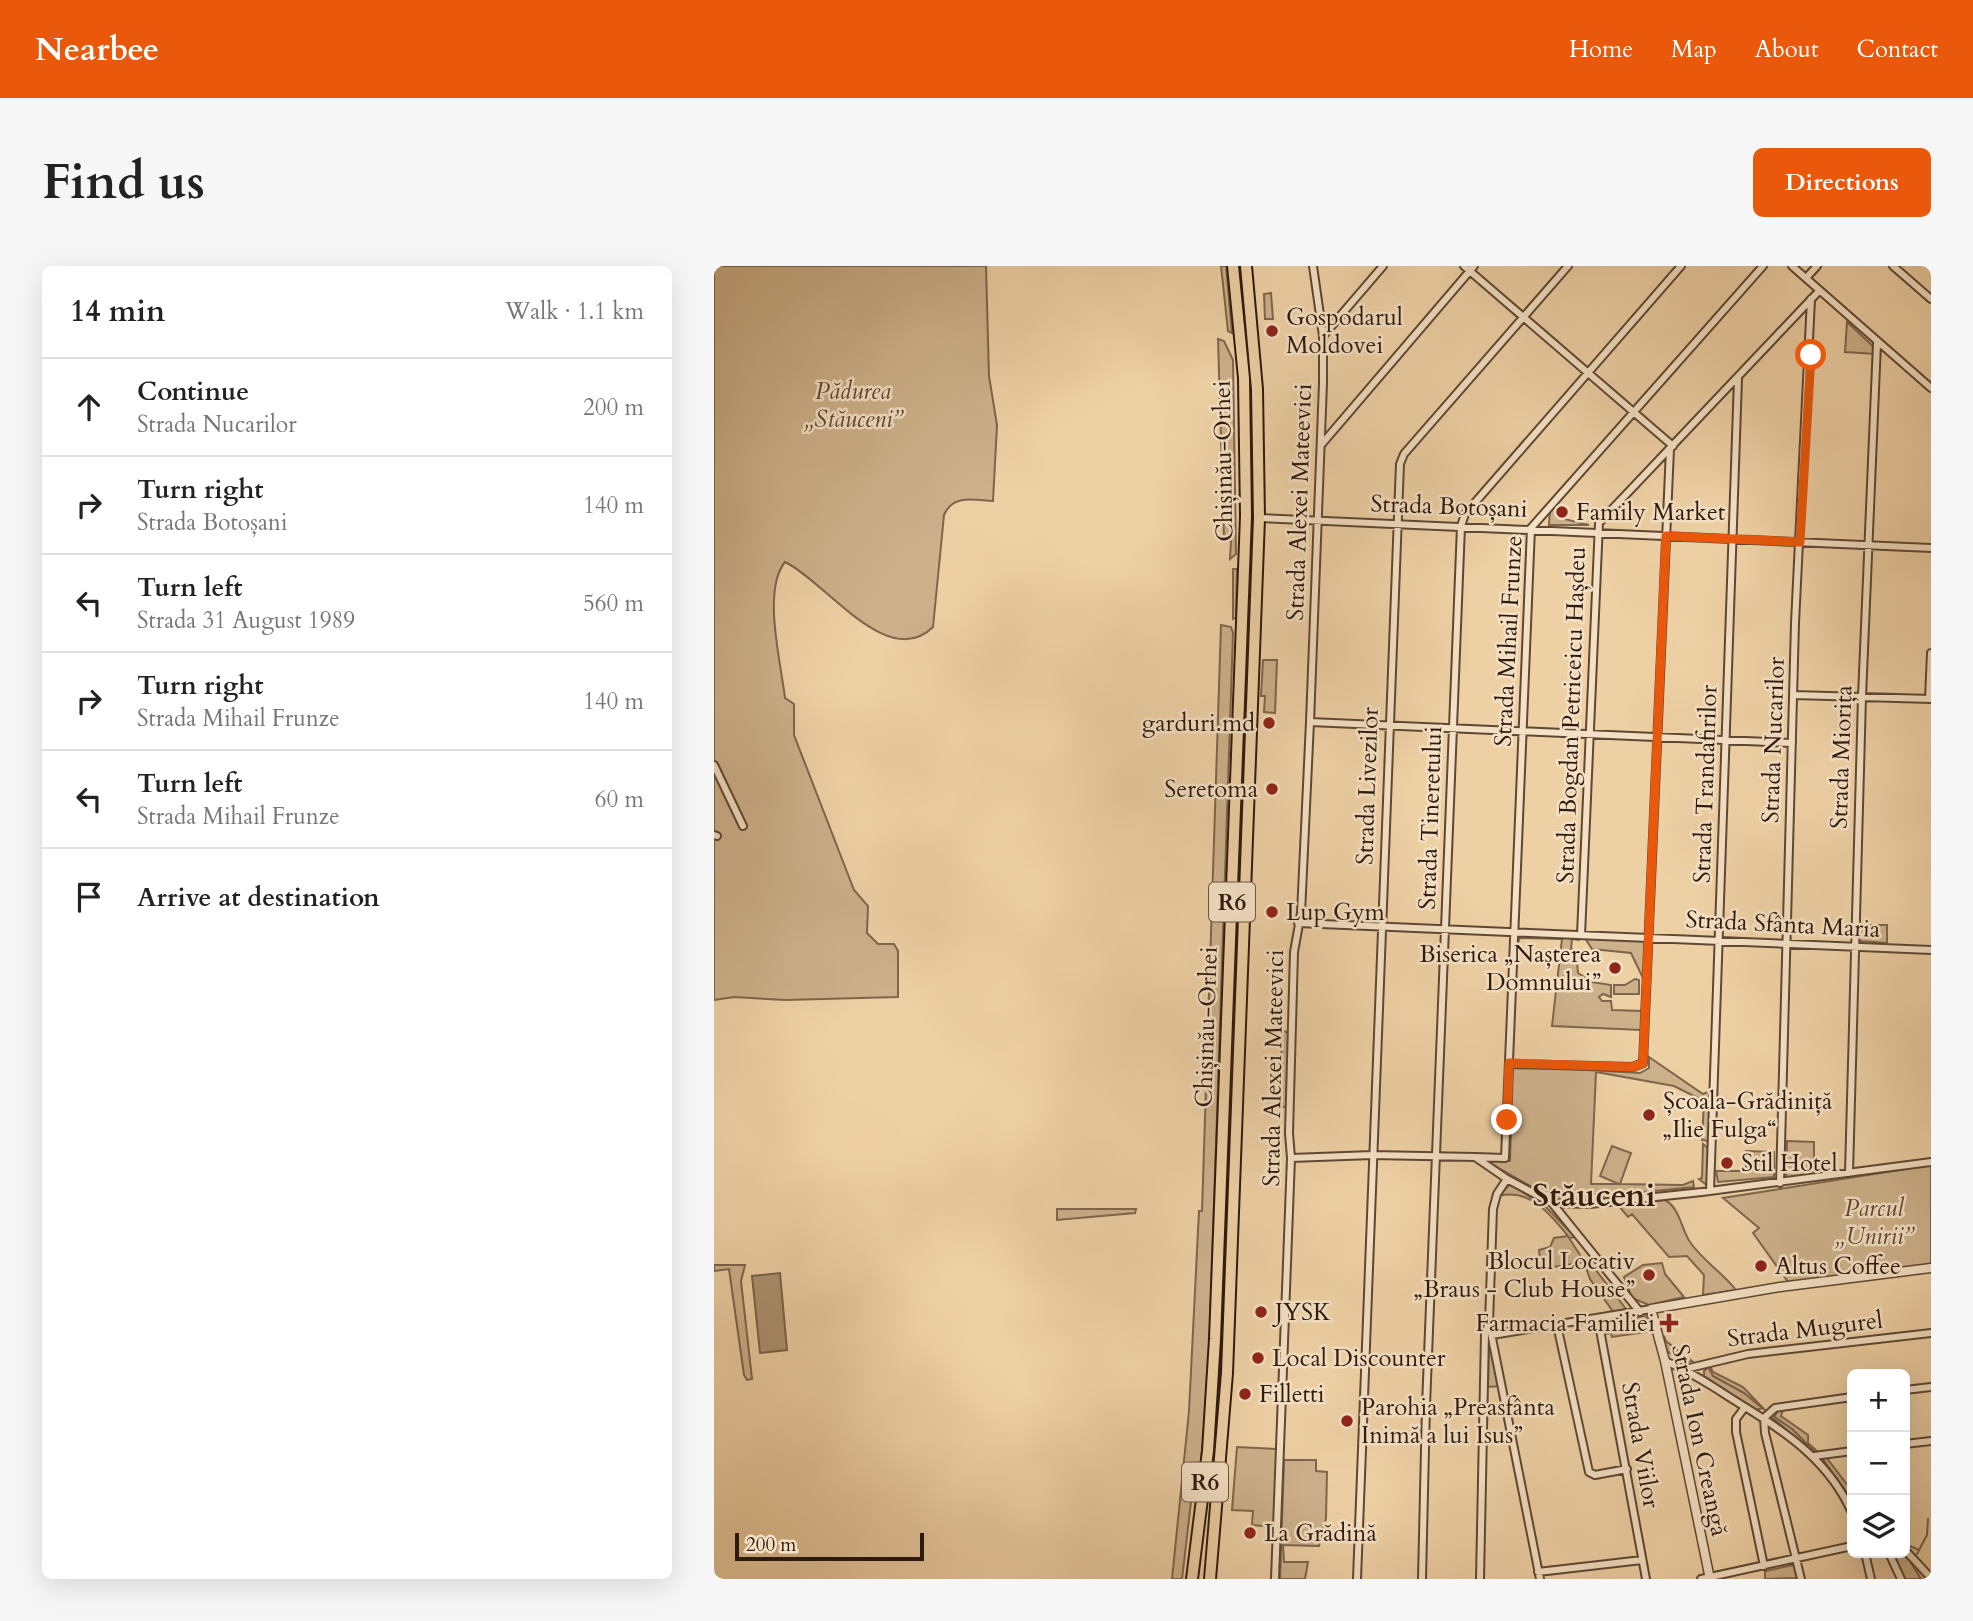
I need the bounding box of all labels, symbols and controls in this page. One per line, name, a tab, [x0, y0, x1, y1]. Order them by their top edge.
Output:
text: Nearbee	[35, 27, 159, 72]
text: Home	[1569, 33, 1633, 66]
text: Map	[1671, 33, 1717, 66]
text: About	[1755, 33, 1819, 66]
text: Contact	[1857, 33, 1938, 66]
button: Directions	[1753, 148, 1931, 217]
text: Find us	[42, 149, 205, 216]
text: 14 min	[70, 291, 165, 332]
text: Walk · 1.1 km	[505, 296, 644, 327]
place label: Gospodarul Moldovei	[1286, 301, 1403, 362]
marker: Gospodarul Moldovei	[1264, 323, 1280, 339]
route start	[1795, 339, 1826, 370]
text: Continue	[137, 374, 249, 409]
park label: Pădurea „Stăuceni”	[803, 375, 905, 436]
street label: Chișinău-Orhei	[1206, 380, 1241, 542]
street label: Strada Alexei Mateevici	[1279, 383, 1320, 621]
icon: ahead	[70, 388, 108, 426]
text: 200 m	[583, 392, 644, 423]
text: Strada Nucarilor	[137, 409, 297, 440]
text: Turn right	[137, 472, 264, 507]
icon: right	[70, 486, 108, 524]
street label: Strada Botoșani	[1370, 487, 1528, 526]
text: 140 m	[583, 490, 644, 521]
place label: Family Market	[1576, 496, 1726, 529]
marker: Family Market	[1554, 504, 1570, 520]
text: Strada Botoșani	[137, 507, 287, 538]
street label: Strada Mihail Frunze	[1486, 535, 1531, 747]
street label: Strada Bogdan Petriceicu Hașdeu	[1549, 546, 1594, 884]
text: Turn left	[137, 570, 242, 605]
icon: left	[70, 584, 108, 622]
text: 560 m	[583, 588, 644, 619]
text: Strada 31 August 1989	[137, 605, 355, 636]
street label: Strada Nucarilor	[1754, 656, 1793, 824]
text: Turn right	[137, 668, 264, 703]
icon: right	[70, 682, 108, 720]
street label: Strada Trandafirilor	[1686, 684, 1725, 884]
street label: Strada Miorița	[1822, 684, 1861, 830]
text: 140 m	[583, 686, 644, 717]
text: Strada Mihail Frunze	[137, 703, 340, 734]
street label: Strada Livezilor	[1348, 706, 1387, 866]
place label: garduri.md	[1142, 707, 1255, 740]
marker: garduri.md	[1261, 715, 1277, 731]
street label: Strada Tineretului	[1411, 725, 1450, 910]
text: Turn left	[137, 766, 242, 801]
place label: Seretoma	[1164, 773, 1259, 806]
icon: left	[70, 780, 108, 818]
marker: Seretoma	[1264, 781, 1280, 797]
text: 60 m	[595, 784, 644, 815]
text: Strada Mihail Frunze	[137, 801, 340, 832]
icon: arrive	[70, 878, 108, 916]
text: Arrive at destination	[137, 880, 380, 915]
road number: R6	[1209, 882, 1255, 922]
place label: Lup Gym	[1286, 896, 1386, 929]
street label: Strada Sfânta Maria	[1685, 903, 1882, 946]
marker: Lup Gym	[1264, 904, 1280, 920]
place label: Biserica „Nașterea Domnului”	[1419, 938, 1602, 999]
street label: Chișinău-Orhei	[1187, 946, 1226, 1108]
street label: Strada Alexei Mateevici	[1255, 949, 1292, 1187]
marker: Biserica „Nașterea Domnului”	[1607, 960, 1623, 976]
place label: Școala-Grădiniță „Ilie Fulga“	[1663, 1085, 1833, 1146]
route end	[1491, 1104, 1522, 1135]
marker: Școala-Grădiniță „Ilie Fulga“	[1641, 1107, 1657, 1123]
place label: Stil Hotel	[1741, 1147, 1838, 1180]
marker: Stil Hotel	[1719, 1155, 1735, 1171]
district label: Stăuceni	[1532, 1174, 1656, 1218]
park label: Parcul „Unirii”	[1834, 1192, 1915, 1253]
place label: Blocul Locativ „Braus - Club House”	[1414, 1245, 1636, 1306]
place label: Altus Coffee	[1775, 1250, 1901, 1283]
marker: Altus Coffee	[1753, 1258, 1769, 1274]
marker: Blocul Locativ „Braus - Club House”	[1641, 1267, 1657, 1283]
place label: JYSK	[1272, 1296, 1331, 1329]
marker: JYSK	[1253, 1304, 1269, 1320]
street label: Strada Mugurel	[1725, 1304, 1885, 1355]
place label: Farmacia Familiei	[1475, 1307, 1655, 1340]
marker: Farmacia Familiei	[1661, 1315, 1677, 1331]
street label: Strada Ion Creangă	[1663, 1341, 1736, 1540]
place label: Local Discounter	[1272, 1342, 1446, 1375]
marker: Local Discounter	[1250, 1350, 1266, 1366]
map controls	[1847, 1369, 1910, 1558]
button: +	[1847, 1369, 1910, 1432]
place label: Filletti	[1259, 1378, 1325, 1411]
street label: Strada Viilor	[1613, 1380, 1668, 1511]
marker: Filletti	[1237, 1386, 1253, 1402]
place label: Parohia „Preasfânta Inimă a lui Isus”	[1361, 1391, 1555, 1452]
marker: Parohia „Preasfânta Inimă a lui Isus”	[1339, 1413, 1355, 1429]
button: −	[1847, 1432, 1910, 1495]
road number: R6	[1182, 1462, 1228, 1502]
button: layers	[1847, 1495, 1910, 1558]
place label: La Grădină	[1264, 1517, 1377, 1550]
marker: La Grădină	[1242, 1525, 1258, 1541]
scale bar	[735, 1530, 924, 1562]
text: 200 m	[746, 1532, 796, 1558]

